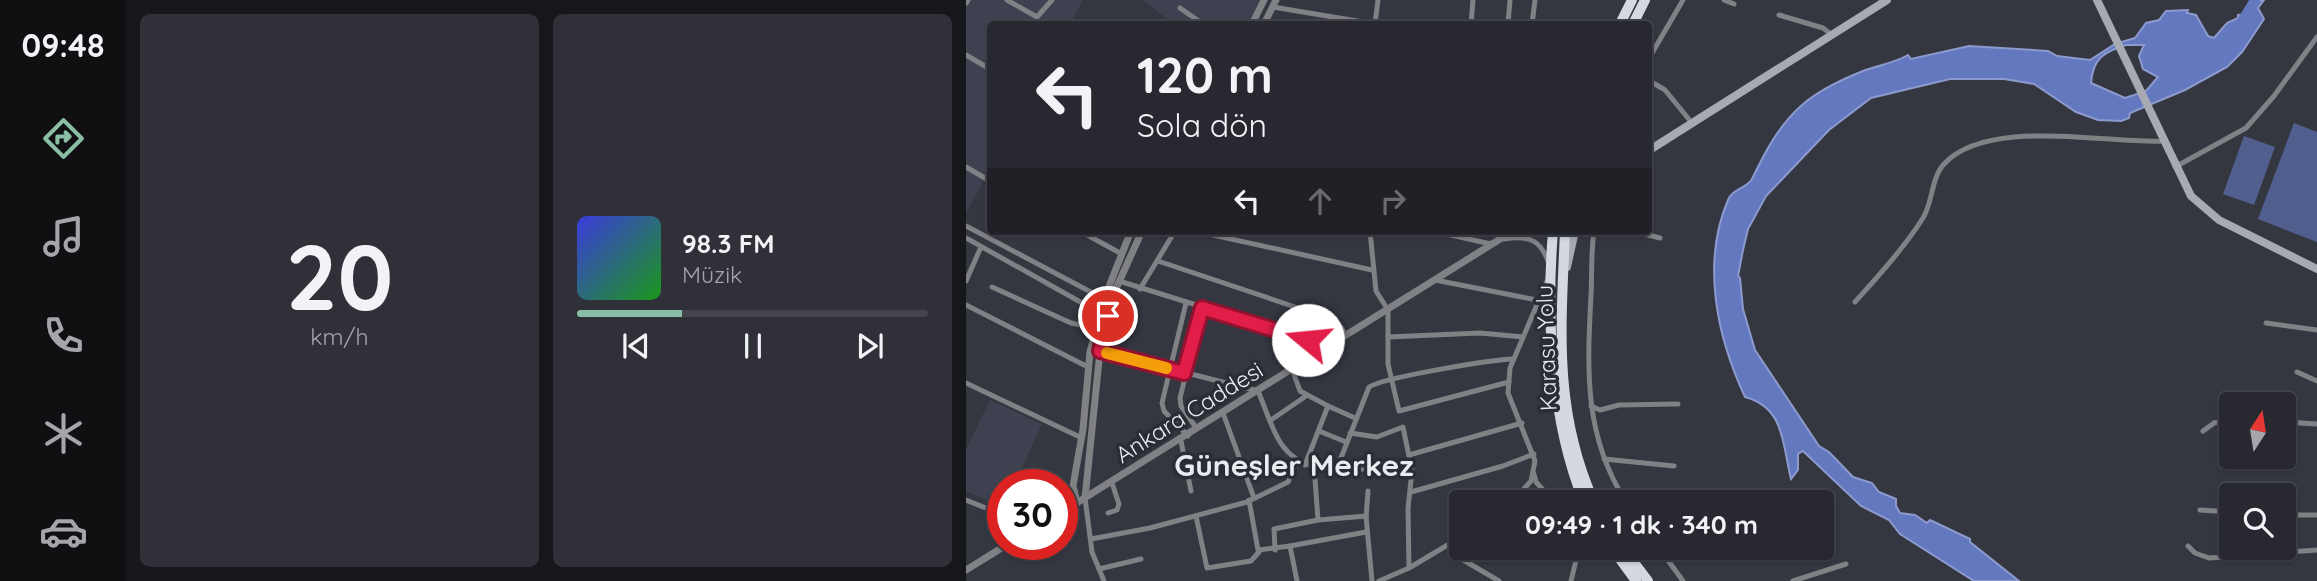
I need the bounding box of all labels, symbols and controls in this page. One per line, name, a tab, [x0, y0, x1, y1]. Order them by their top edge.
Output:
text: 09:48	[22, 25, 104, 65]
text: 120 m	[1137, 44, 1273, 105]
icon: left	[1022, 49, 1113, 140]
text: Sola dön	[1137, 105, 1267, 145]
icon: directions	[39, 114, 88, 163]
icon: left	[1228, 182, 1266, 220]
icon: ahead	[1301, 182, 1339, 220]
icon: right	[1374, 182, 1412, 220]
icon: music	[39, 212, 88, 261]
text: 20	[286, 219, 393, 333]
text: 98.3 FM	[682, 227, 775, 260]
text: Müzik	[682, 260, 742, 289]
street label: Karasu Yolu	[1529, 284, 1563, 412]
pin	[1078, 286, 1138, 346]
icon: arrive	[1089, 297, 1127, 335]
position arrow	[1271, 303, 1345, 377]
icon: phone	[39, 311, 88, 360]
text: km/h	[310, 322, 369, 351]
icon: previous	[617, 327, 655, 365]
icon: pause	[734, 327, 772, 365]
icon: next	[851, 327, 889, 365]
street label: Ankara Caddesi	[1110, 355, 1268, 469]
north arrow	[2219, 392, 2296, 469]
map controls	[2219, 392, 2296, 560]
icon: climate	[39, 409, 88, 458]
district label: Güneşler Merkez	[1174, 446, 1414, 484]
speed limit sign: 30	[987, 469, 1078, 560]
button: search	[2219, 483, 2296, 560]
icon: car	[39, 507, 88, 556]
text: 09:49 · 1 dk · 340 m	[1525, 508, 1758, 541]

